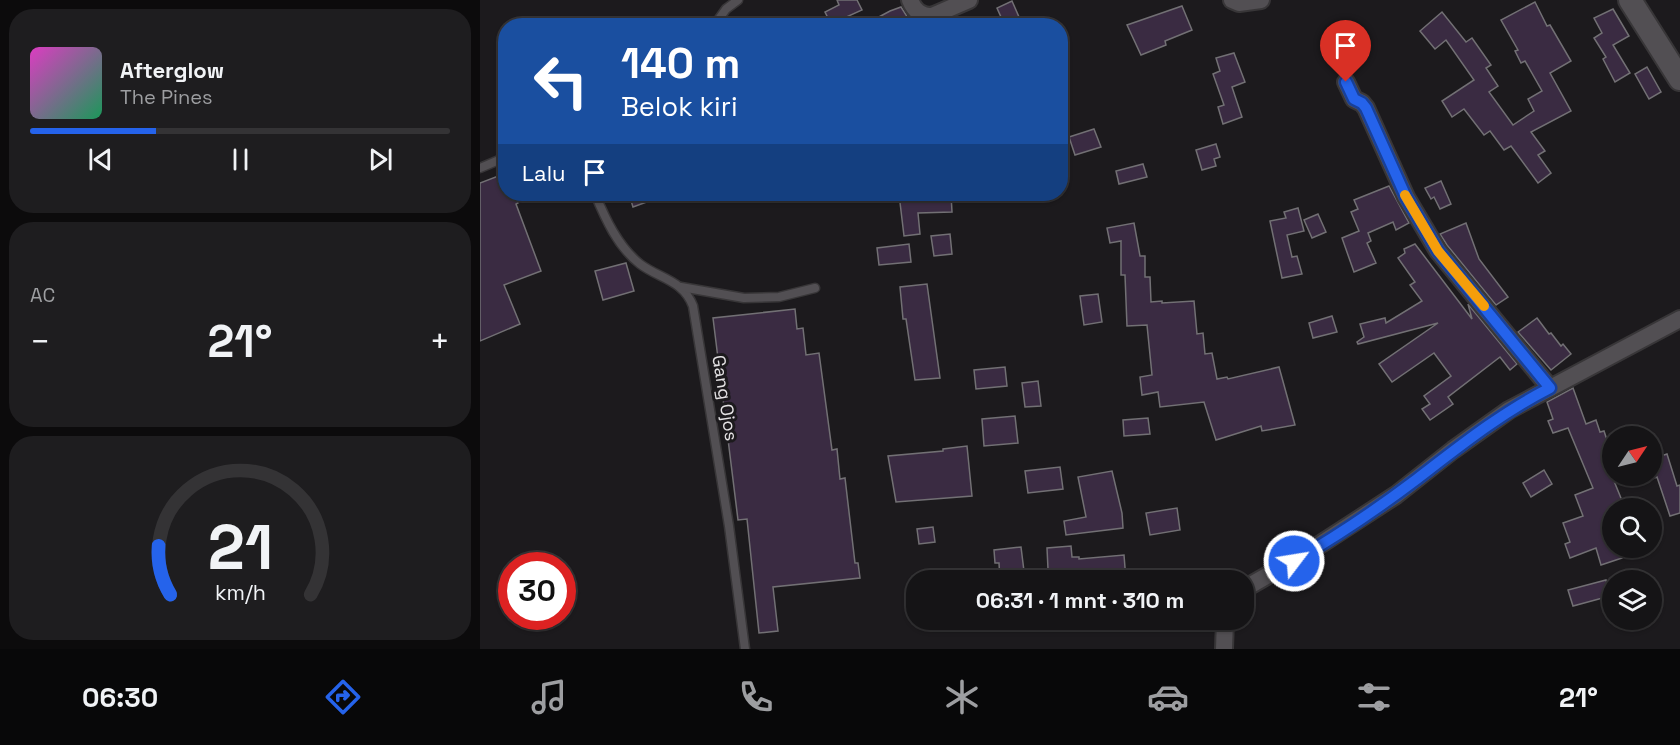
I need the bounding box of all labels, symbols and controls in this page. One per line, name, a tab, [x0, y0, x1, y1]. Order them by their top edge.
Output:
pin	[1320, 20, 1371, 82]
icon: arrive	[1329, 29, 1362, 62]
text: 140 m	[621, 37, 740, 90]
icon: left	[522, 42, 600, 120]
text: Afterglow	[120, 56, 224, 84]
text: The Pines	[120, 84, 213, 110]
text: Belok kiri	[621, 89, 738, 124]
icon: previous	[84, 143, 117, 176]
icon: pause	[224, 143, 257, 176]
icon: next	[364, 143, 397, 176]
icon: arrive	[578, 156, 611, 189]
text: Lalu	[522, 159, 566, 187]
text: AC	[30, 282, 55, 308]
text: 21°	[208, 313, 272, 370]
text: −	[30, 321, 50, 363]
text: +	[430, 321, 450, 363]
street label: Gang Ojos	[707, 353, 744, 442]
north arrow	[1602, 426, 1662, 486]
map controls	[1602, 426, 1662, 630]
button: search	[1602, 498, 1662, 558]
text: 21	[207, 508, 273, 587]
position arrow	[1262, 529, 1326, 593]
speed limit sign: 30	[498, 552, 576, 630]
button: layers	[1602, 570, 1662, 630]
text: km/h	[214, 579, 266, 606]
text: 06:31 · 1 mnt · 310 m	[976, 586, 1184, 614]
icon: directions	[322, 676, 364, 718]
icon: music	[528, 676, 570, 718]
icon: phone	[735, 676, 777, 718]
icon: climate	[941, 676, 983, 718]
icon: car	[1147, 676, 1189, 718]
icon: filters	[1353, 676, 1395, 718]
text: 06:30	[82, 680, 158, 715]
text: 21°	[1559, 680, 1598, 715]

